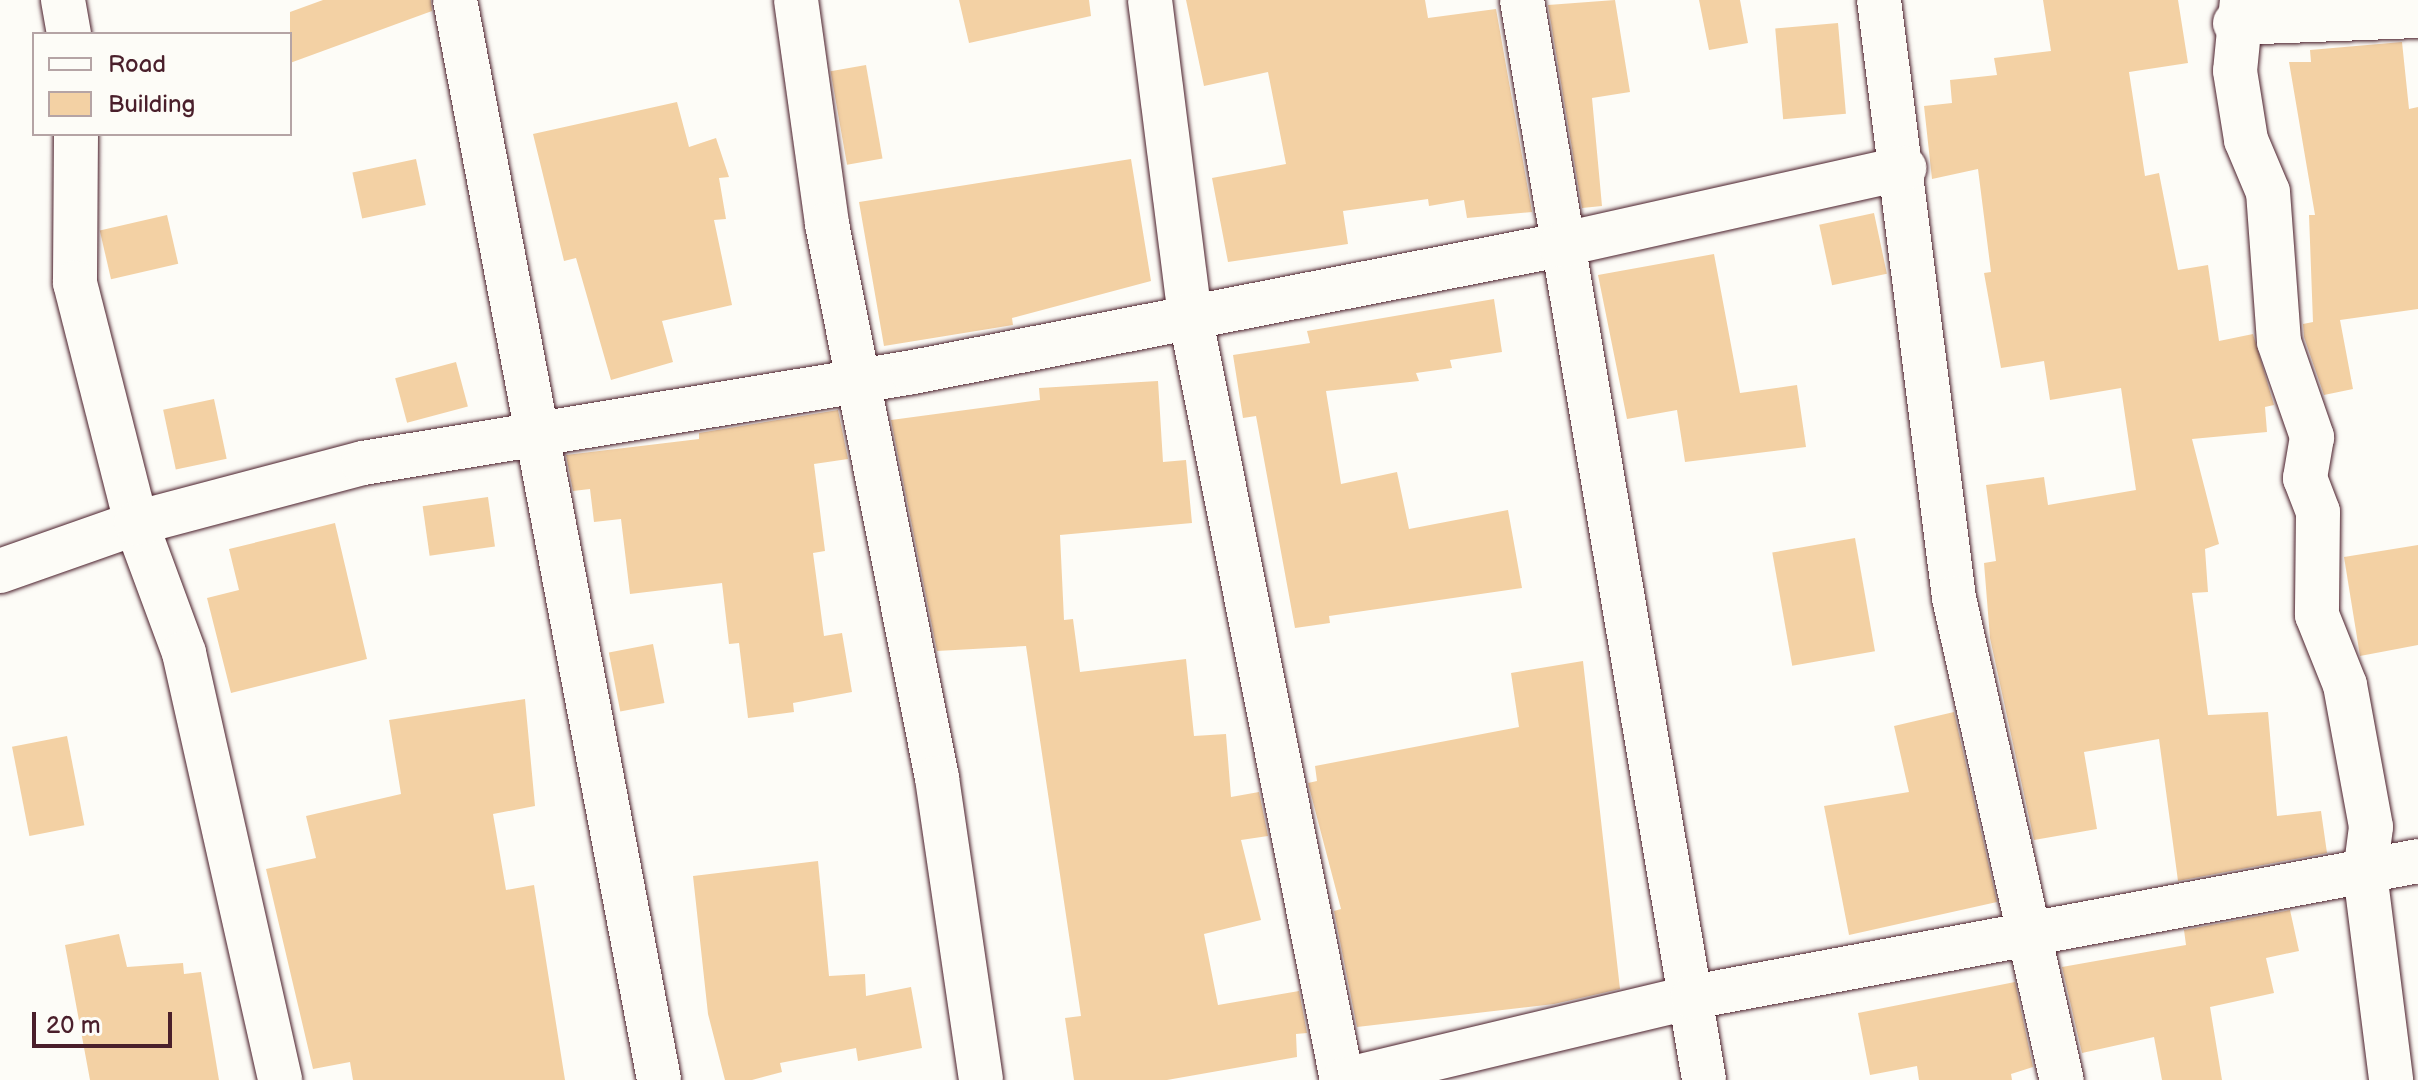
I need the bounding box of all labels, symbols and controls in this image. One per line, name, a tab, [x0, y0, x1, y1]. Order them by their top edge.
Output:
legend	[32, 32, 292, 136]
text: Road	[108, 50, 166, 79]
text: Building	[108, 90, 195, 119]
scale bar	[36, 996, 176, 1046]
text: 20 m	[46, 1011, 101, 1040]

